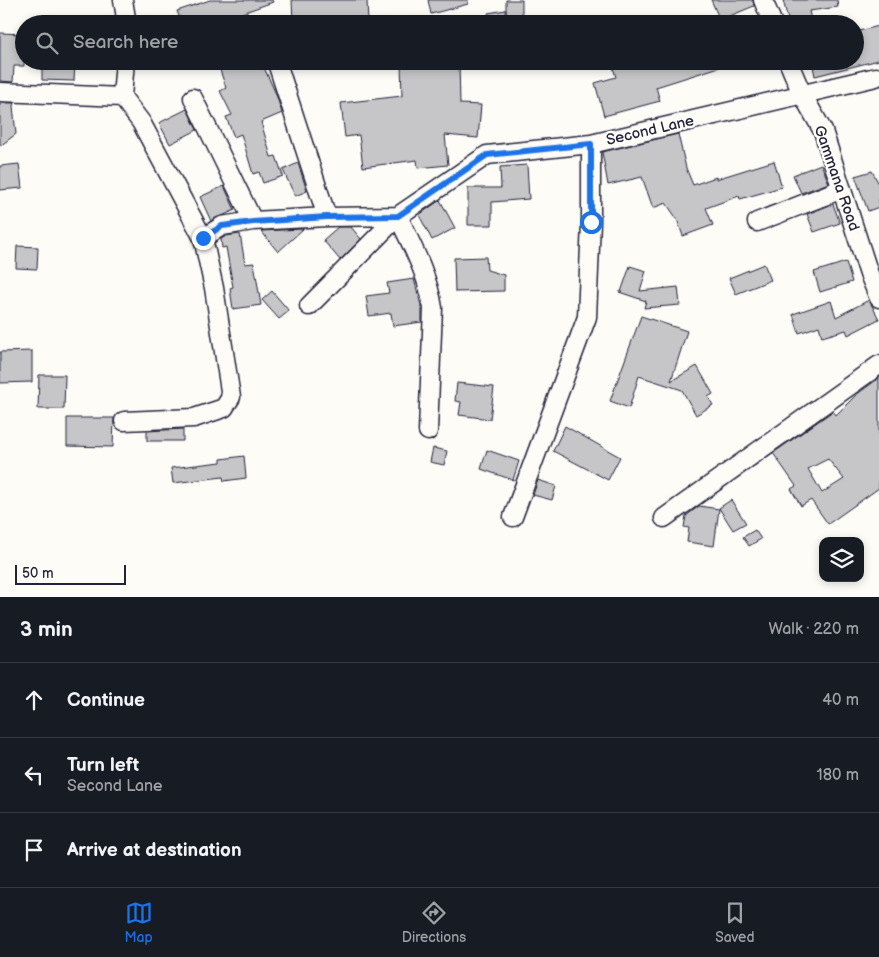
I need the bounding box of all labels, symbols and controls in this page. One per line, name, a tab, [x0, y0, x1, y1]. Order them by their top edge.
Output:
search box	[15, 15, 864, 70]
icon: search	[33, 29, 61, 57]
text: Search here	[73, 31, 178, 54]
street label: Second Lane	[604, 111, 696, 150]
street label: Gammana Road	[810, 123, 863, 233]
route start	[580, 211, 603, 234]
route end	[192, 227, 215, 250]
map controls	[819, 537, 864, 582]
button: layers	[819, 537, 864, 582]
scale bar	[15, 562, 126, 585]
text: 50 m	[22, 565, 54, 582]
text: 3 min	[20, 617, 73, 642]
text: Walk · 220 m	[769, 620, 859, 639]
icon: ahead	[20, 686, 48, 714]
text: Continue	[67, 689, 145, 712]
text: 40 m	[822, 691, 859, 710]
text: Turn left	[67, 754, 139, 777]
icon: left	[20, 761, 48, 789]
text: 180 m	[817, 766, 859, 785]
text: Second Lane	[67, 777, 163, 796]
icon: arrive	[20, 836, 48, 864]
text: Arrive at destination	[67, 839, 242, 862]
tab: Map	[125, 899, 153, 946]
tab: Directions	[402, 899, 466, 946]
tab: Saved	[715, 899, 754, 946]

